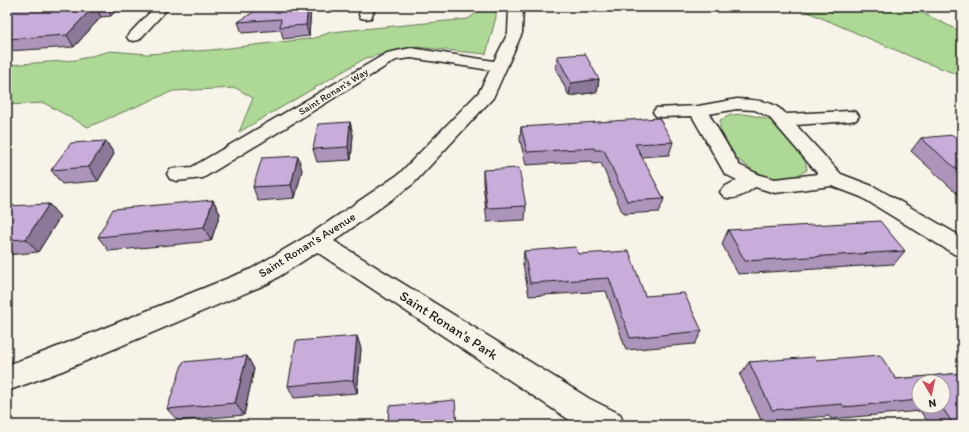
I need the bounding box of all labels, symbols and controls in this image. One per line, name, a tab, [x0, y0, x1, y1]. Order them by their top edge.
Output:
street label: Saint Ronan's Way	[296, 65, 371, 118]
street label: Saint Ronan's Avenue	[256, 209, 358, 281]
street label: Saint Ronan's Park	[396, 287, 502, 364]
north arrow	[911, 374, 951, 414]
text: N	[928, 396, 937, 410]

